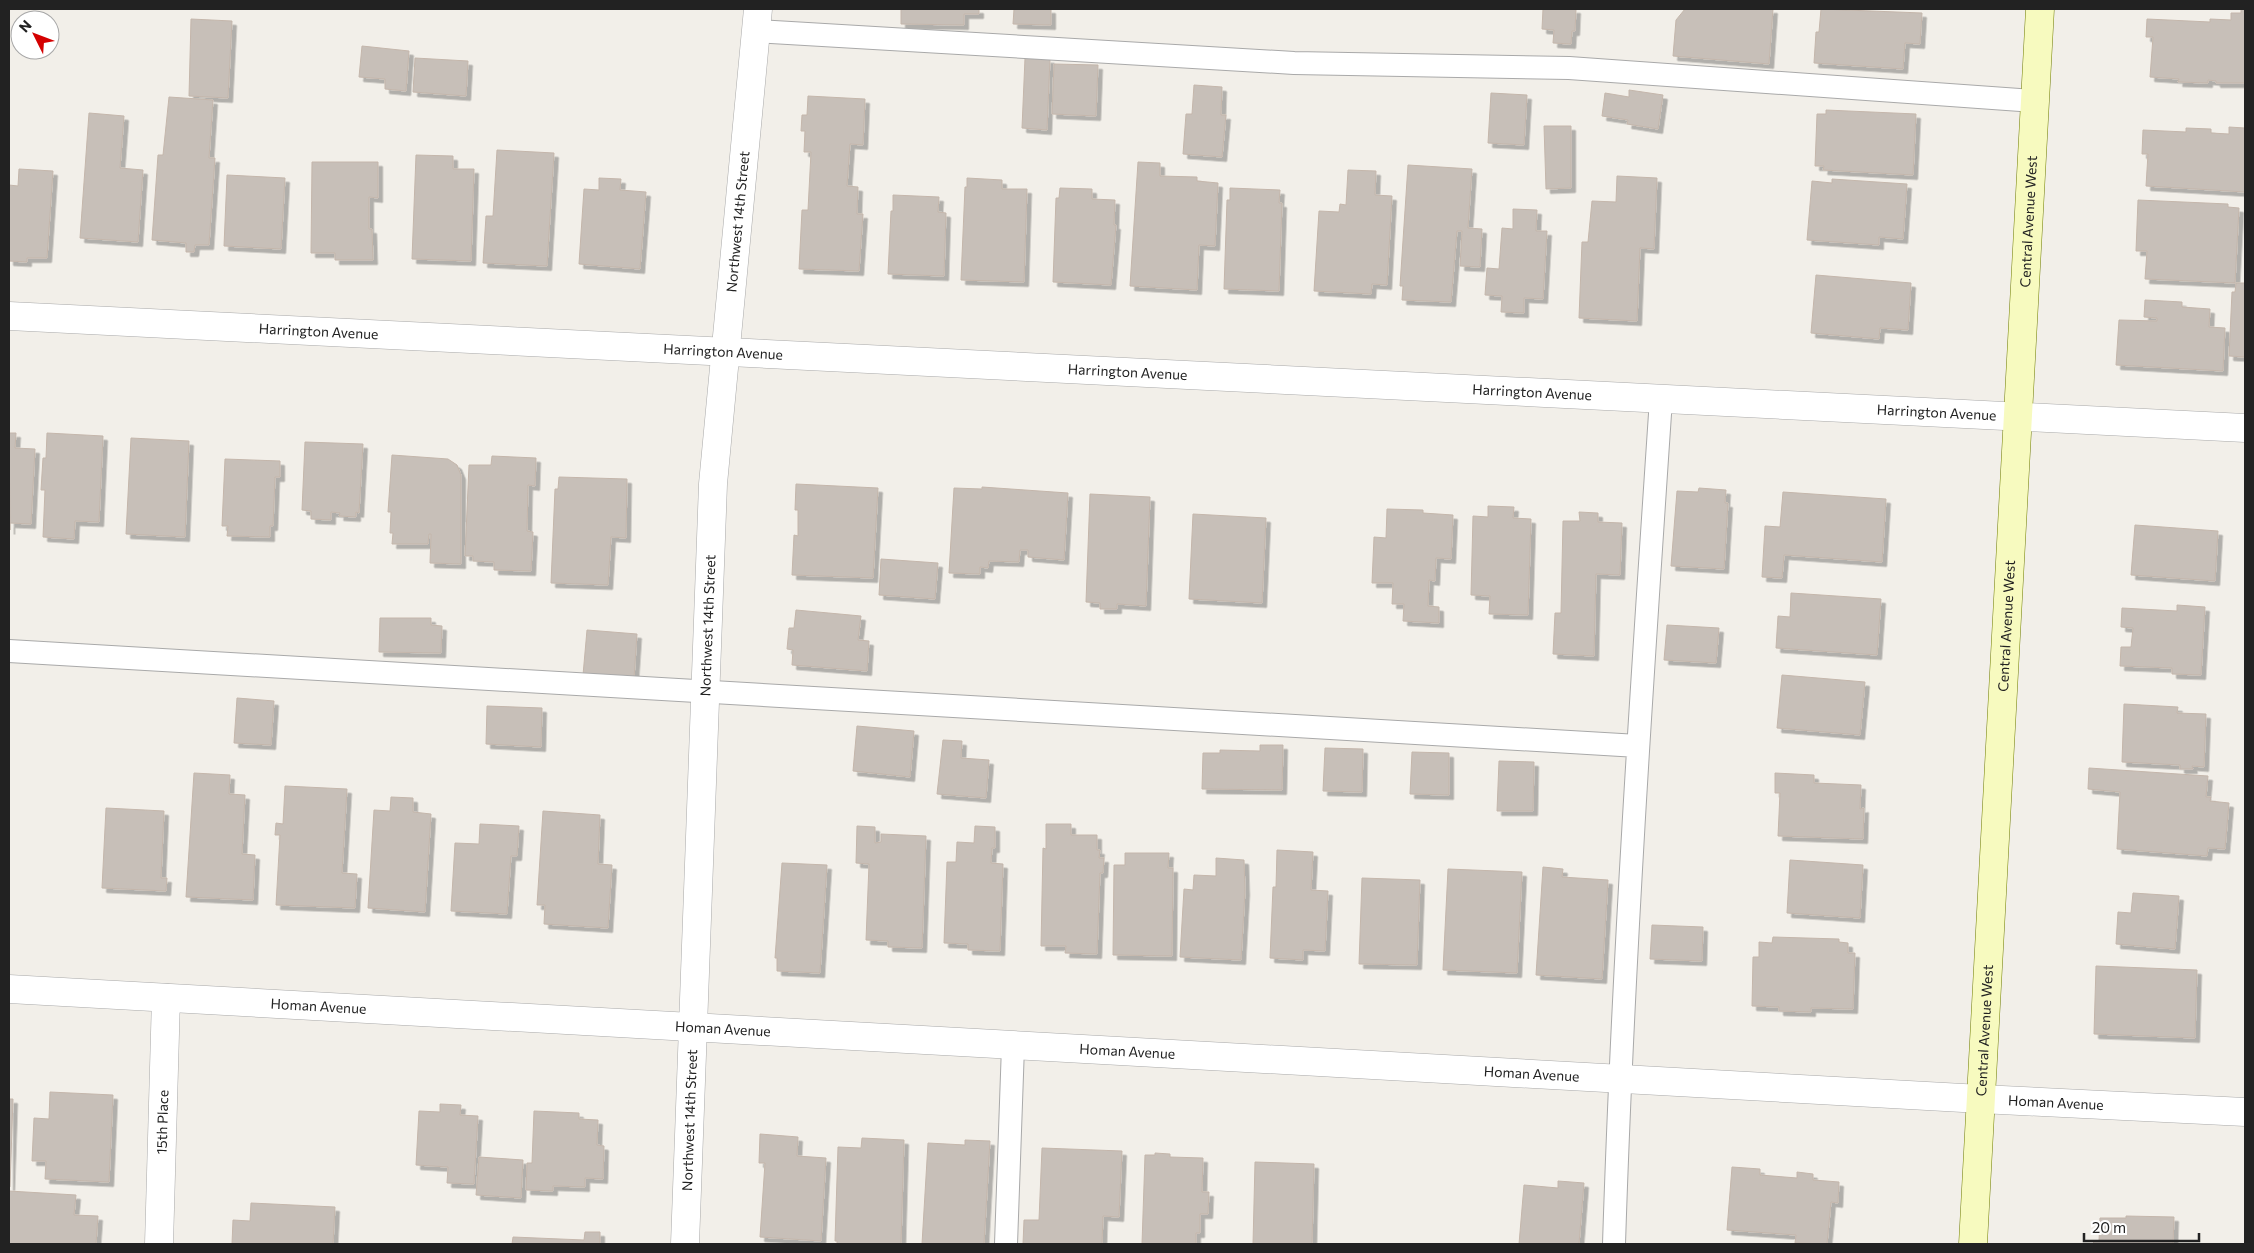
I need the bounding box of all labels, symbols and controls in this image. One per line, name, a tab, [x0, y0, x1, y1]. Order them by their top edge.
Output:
north arrow	[10, 10, 60, 60]
text: N	[15, 16, 35, 36]
street label: Northwest 14th Street	[722, 150, 753, 293]
street label: Central Avenue West	[2016, 155, 2040, 288]
street label: Harrington Avenue	[258, 320, 379, 342]
street label: Harrington Avenue	[663, 340, 783, 363]
street label: Harrington Avenue	[1067, 360, 1188, 383]
street label: Harrington Avenue	[1472, 380, 1592, 403]
street label: Harrington Avenue	[1876, 401, 1997, 424]
street label: Northwest 14th Street	[696, 554, 718, 697]
street label: Central Avenue West	[1994, 559, 2018, 692]
street label: Central Avenue West	[1972, 964, 1996, 1097]
street label: Homan Avenue	[270, 995, 367, 1017]
street label: Homan Avenue	[675, 1017, 771, 1039]
street label: Homan Avenue	[1079, 1040, 1176, 1062]
street label: Northwest 14th Street	[678, 1049, 700, 1191]
street label: Homan Avenue	[1483, 1062, 1580, 1085]
street label: 15th Place	[153, 1090, 171, 1155]
street label: Homan Avenue	[2008, 1091, 2104, 1113]
scale bar	[2084, 1210, 2199, 1242]
text: 20 m	[2092, 1218, 2126, 1236]

